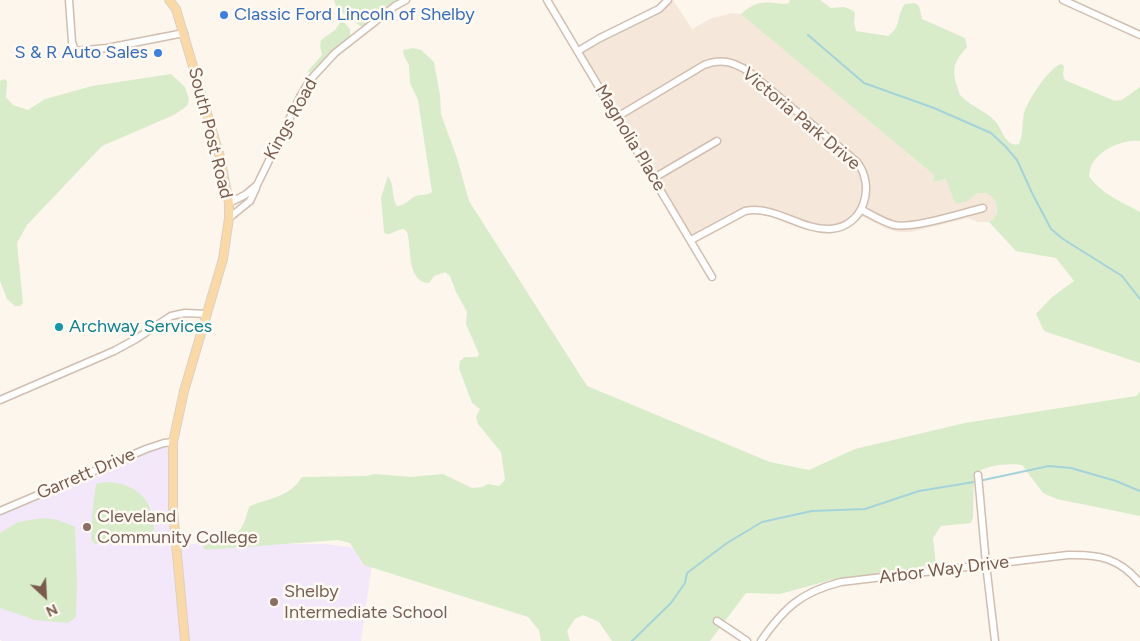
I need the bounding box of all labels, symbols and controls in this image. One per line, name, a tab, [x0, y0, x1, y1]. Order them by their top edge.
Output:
place label: Classic Ford Lincoln of Shelby	[234, 4, 475, 26]
marker: Classic Ford Lincoln of Shelby	[218, 9, 230, 21]
place label: S & R Auto Sales	[14, 42, 148, 64]
marker: S & R Auto Sales	[152, 47, 164, 59]
street label: Victoria Park Drive	[737, 63, 865, 175]
street label: South Post Road	[183, 65, 237, 201]
street label: Kings Road	[260, 74, 322, 164]
street label: Magnolia Place	[590, 81, 670, 195]
place label: Archway Services	[69, 316, 212, 338]
marker: Archway Services	[53, 321, 65, 333]
street label: Garrett Drive	[34, 444, 138, 504]
place label: Cleveland Community College	[97, 506, 258, 548]
marker: Cleveland Community College	[81, 521, 93, 533]
street label: Arbor Way Drive	[878, 551, 1010, 589]
north arrow	[20, 571, 70, 621]
place label: Shelby Intermediate School	[284, 581, 447, 624]
marker: Shelby Intermediate School	[268, 596, 280, 608]
text: N	[43, 600, 60, 620]

